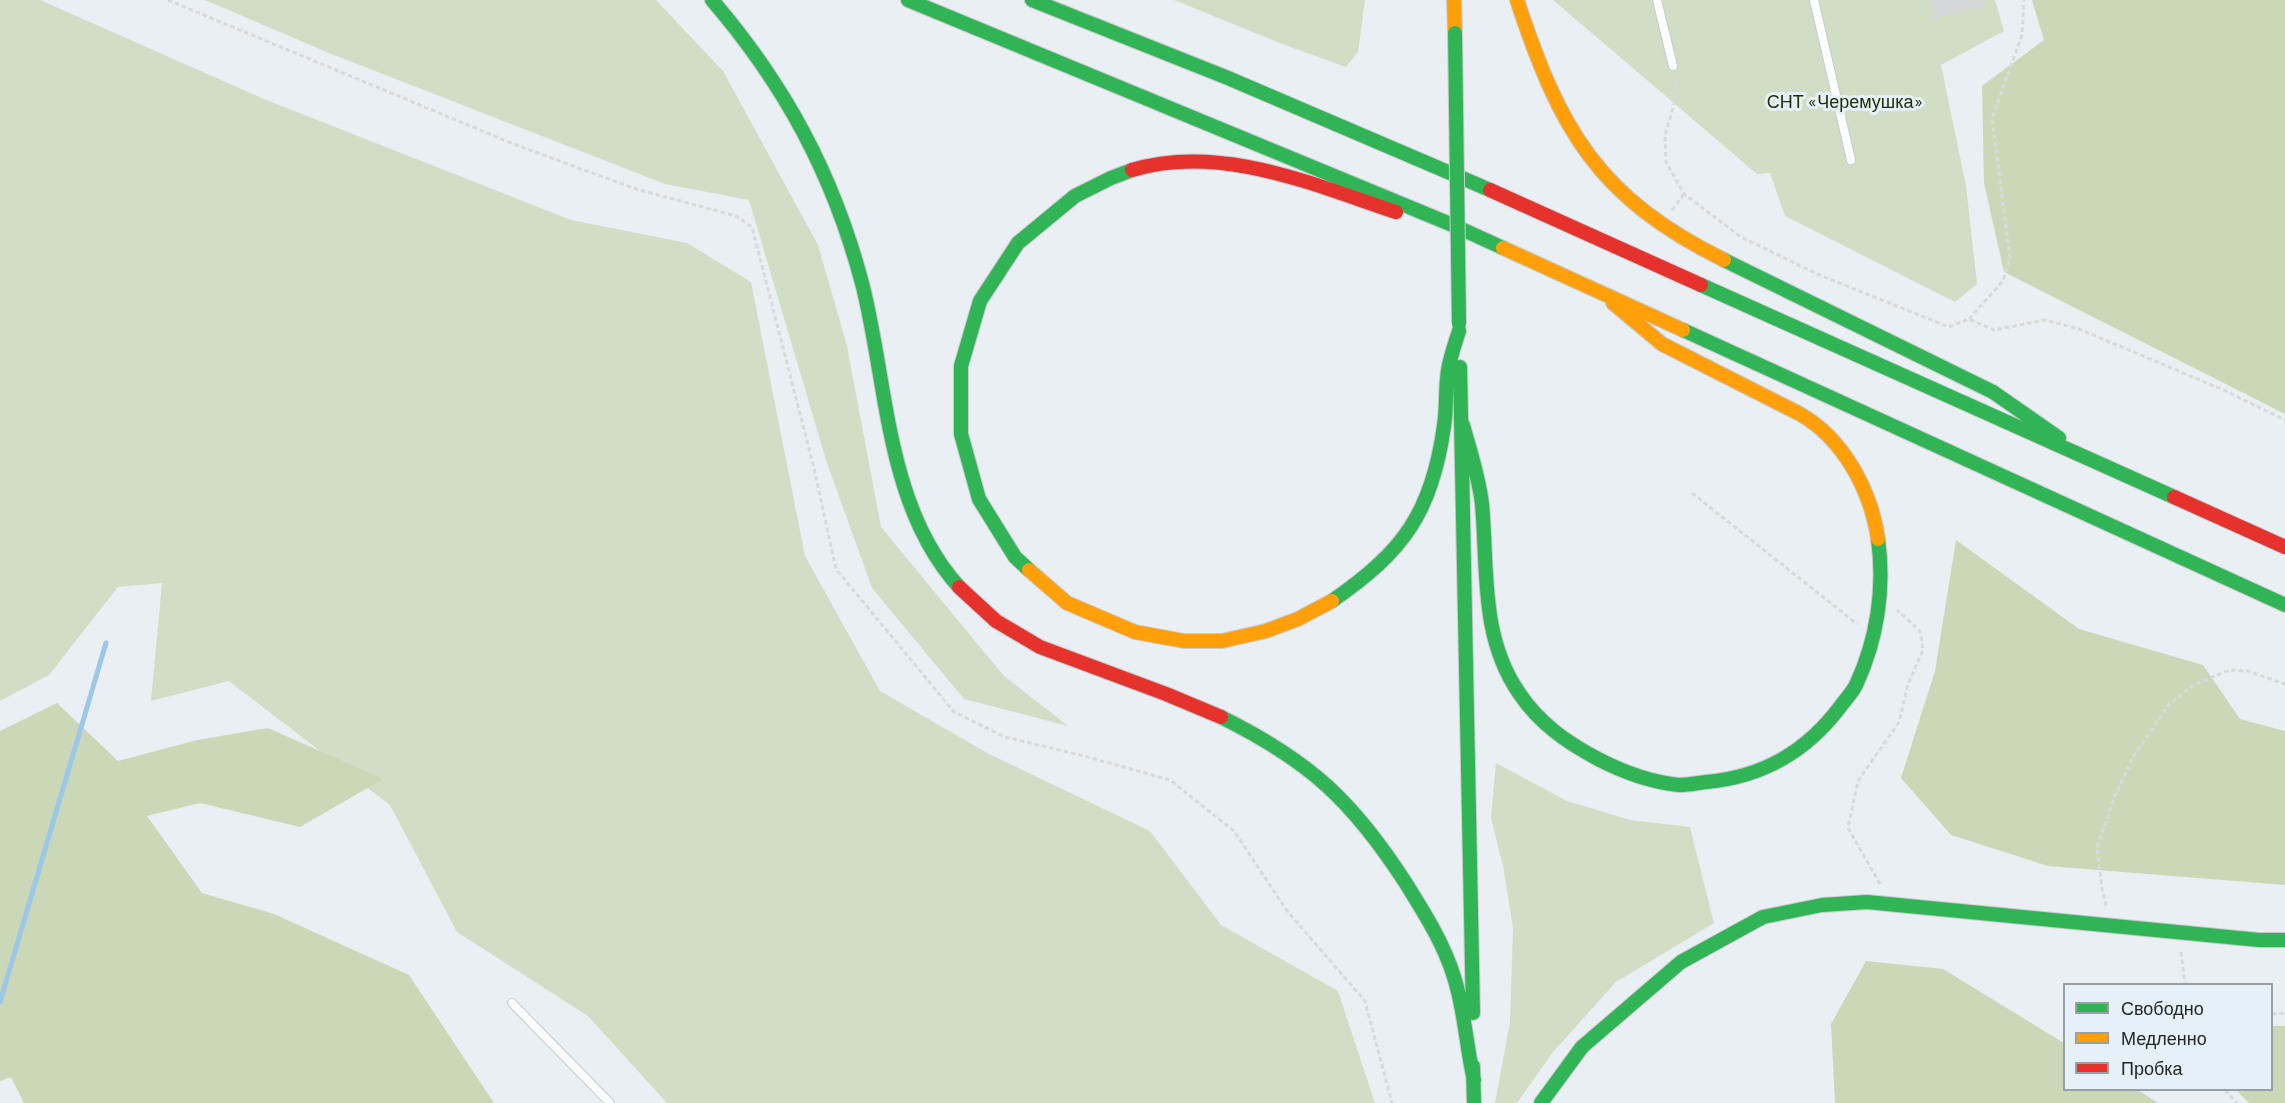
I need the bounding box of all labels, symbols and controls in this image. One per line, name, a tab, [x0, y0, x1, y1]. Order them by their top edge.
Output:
park label: СНТ «Черемушка»	[1767, 91, 1923, 113]
legend	[2063, 983, 2273, 1091]
text: Свободно	[2121, 997, 2204, 1019]
text: Медленно	[2121, 1027, 2207, 1049]
text: Пробка	[2121, 1057, 2183, 1079]

